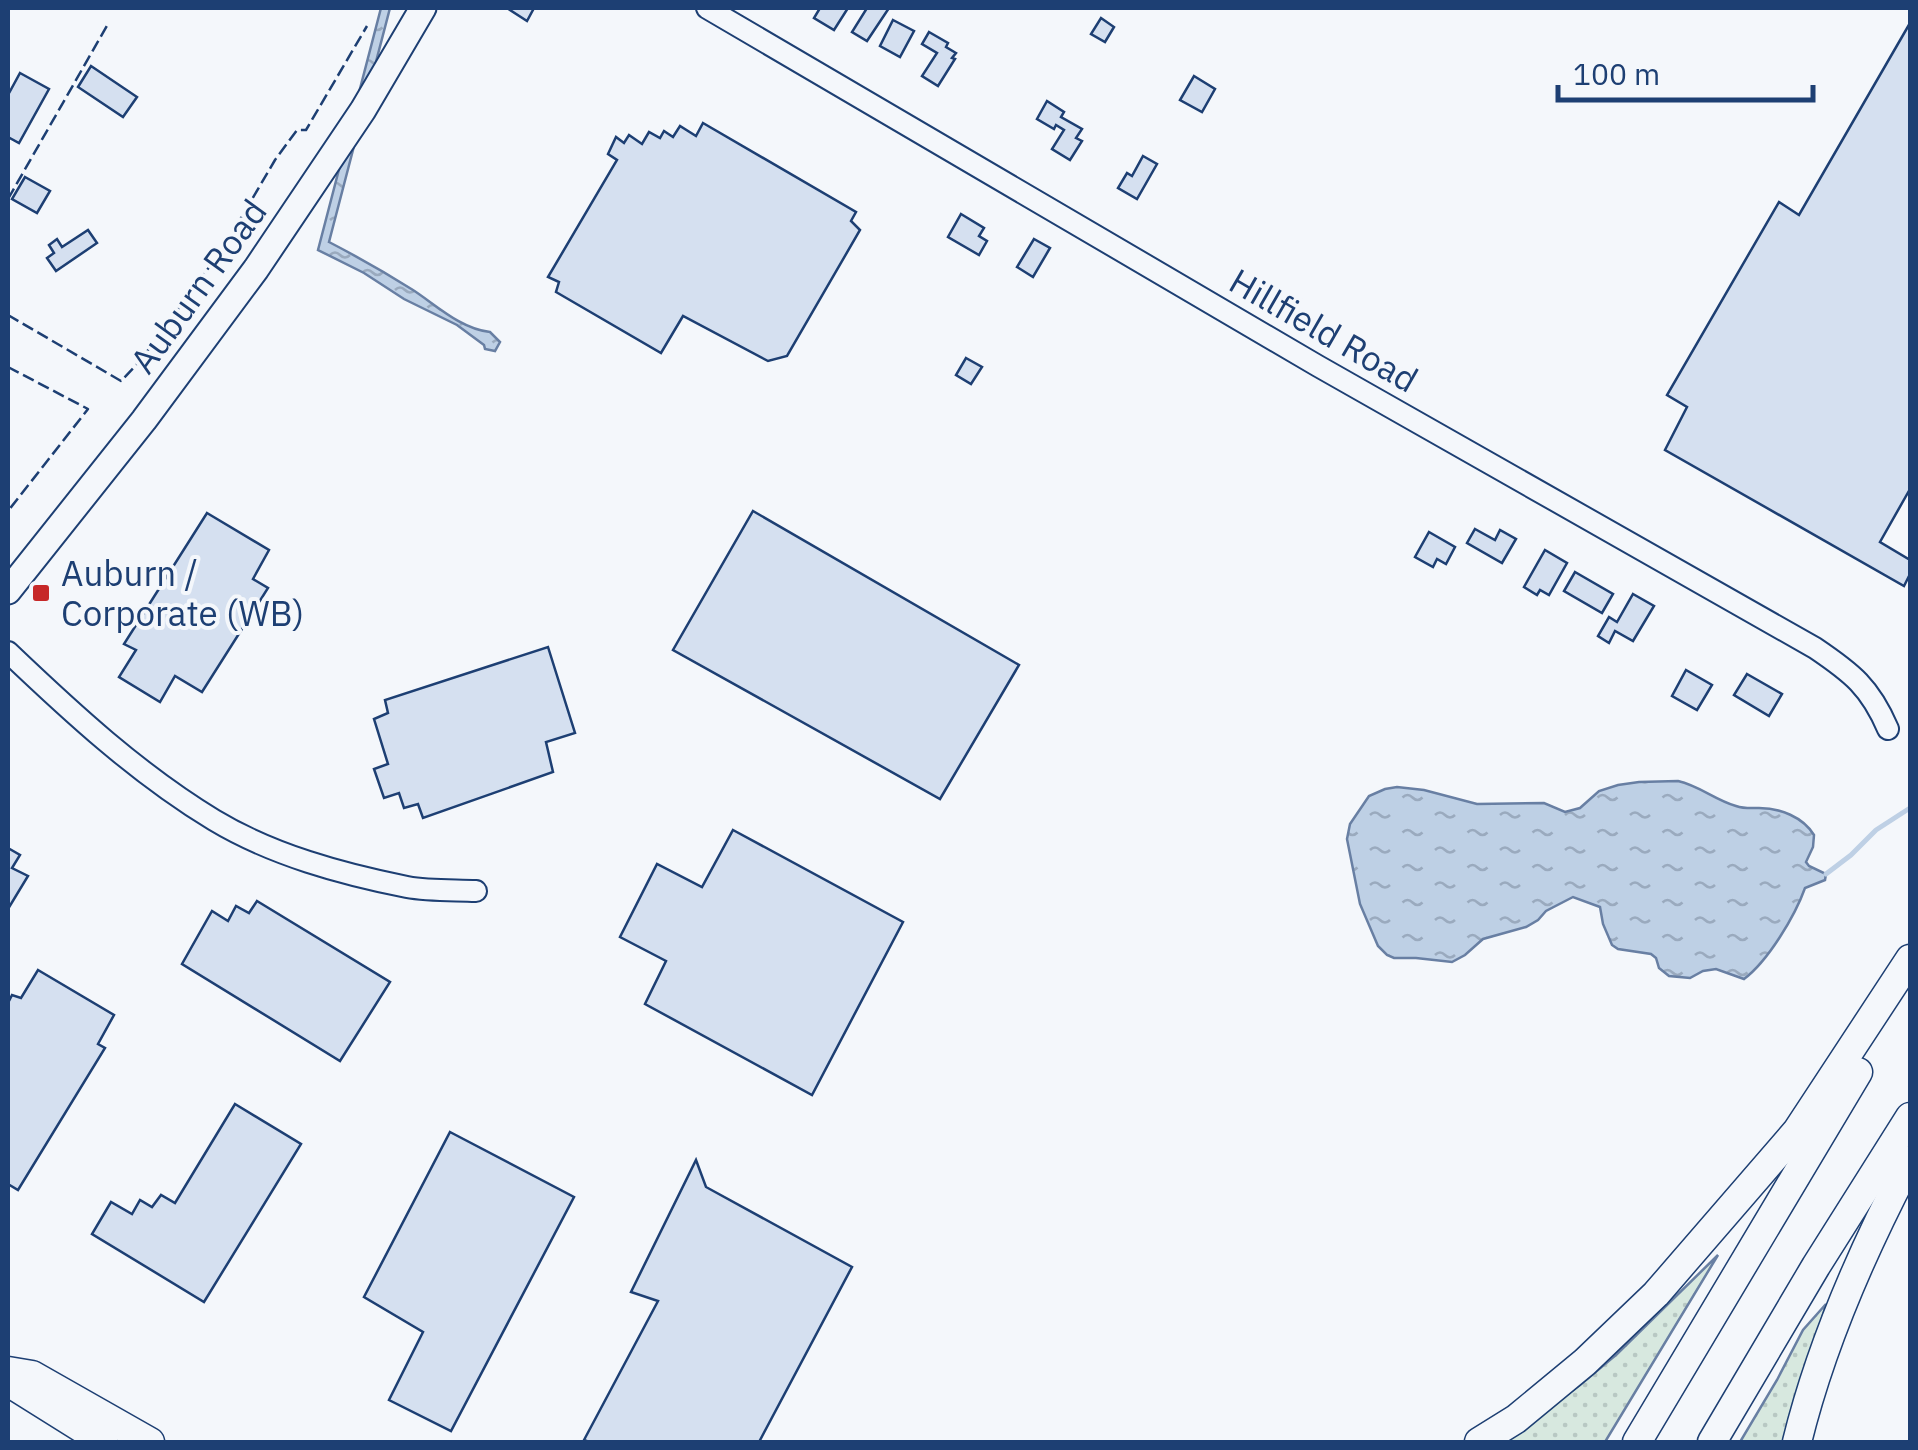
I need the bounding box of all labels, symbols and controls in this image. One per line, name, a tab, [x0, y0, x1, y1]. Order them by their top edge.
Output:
scale bar	[1558, 40, 1813, 102]
text: 100 m	[1573, 54, 1660, 93]
street label: Auburn Road	[119, 190, 277, 382]
street label: Hillfield Road	[1222, 258, 1426, 402]
place label: Auburn / Corporate (WB)	[61, 550, 304, 636]
marker: Auburn / Corporate (WB)	[30, 582, 52, 604]

